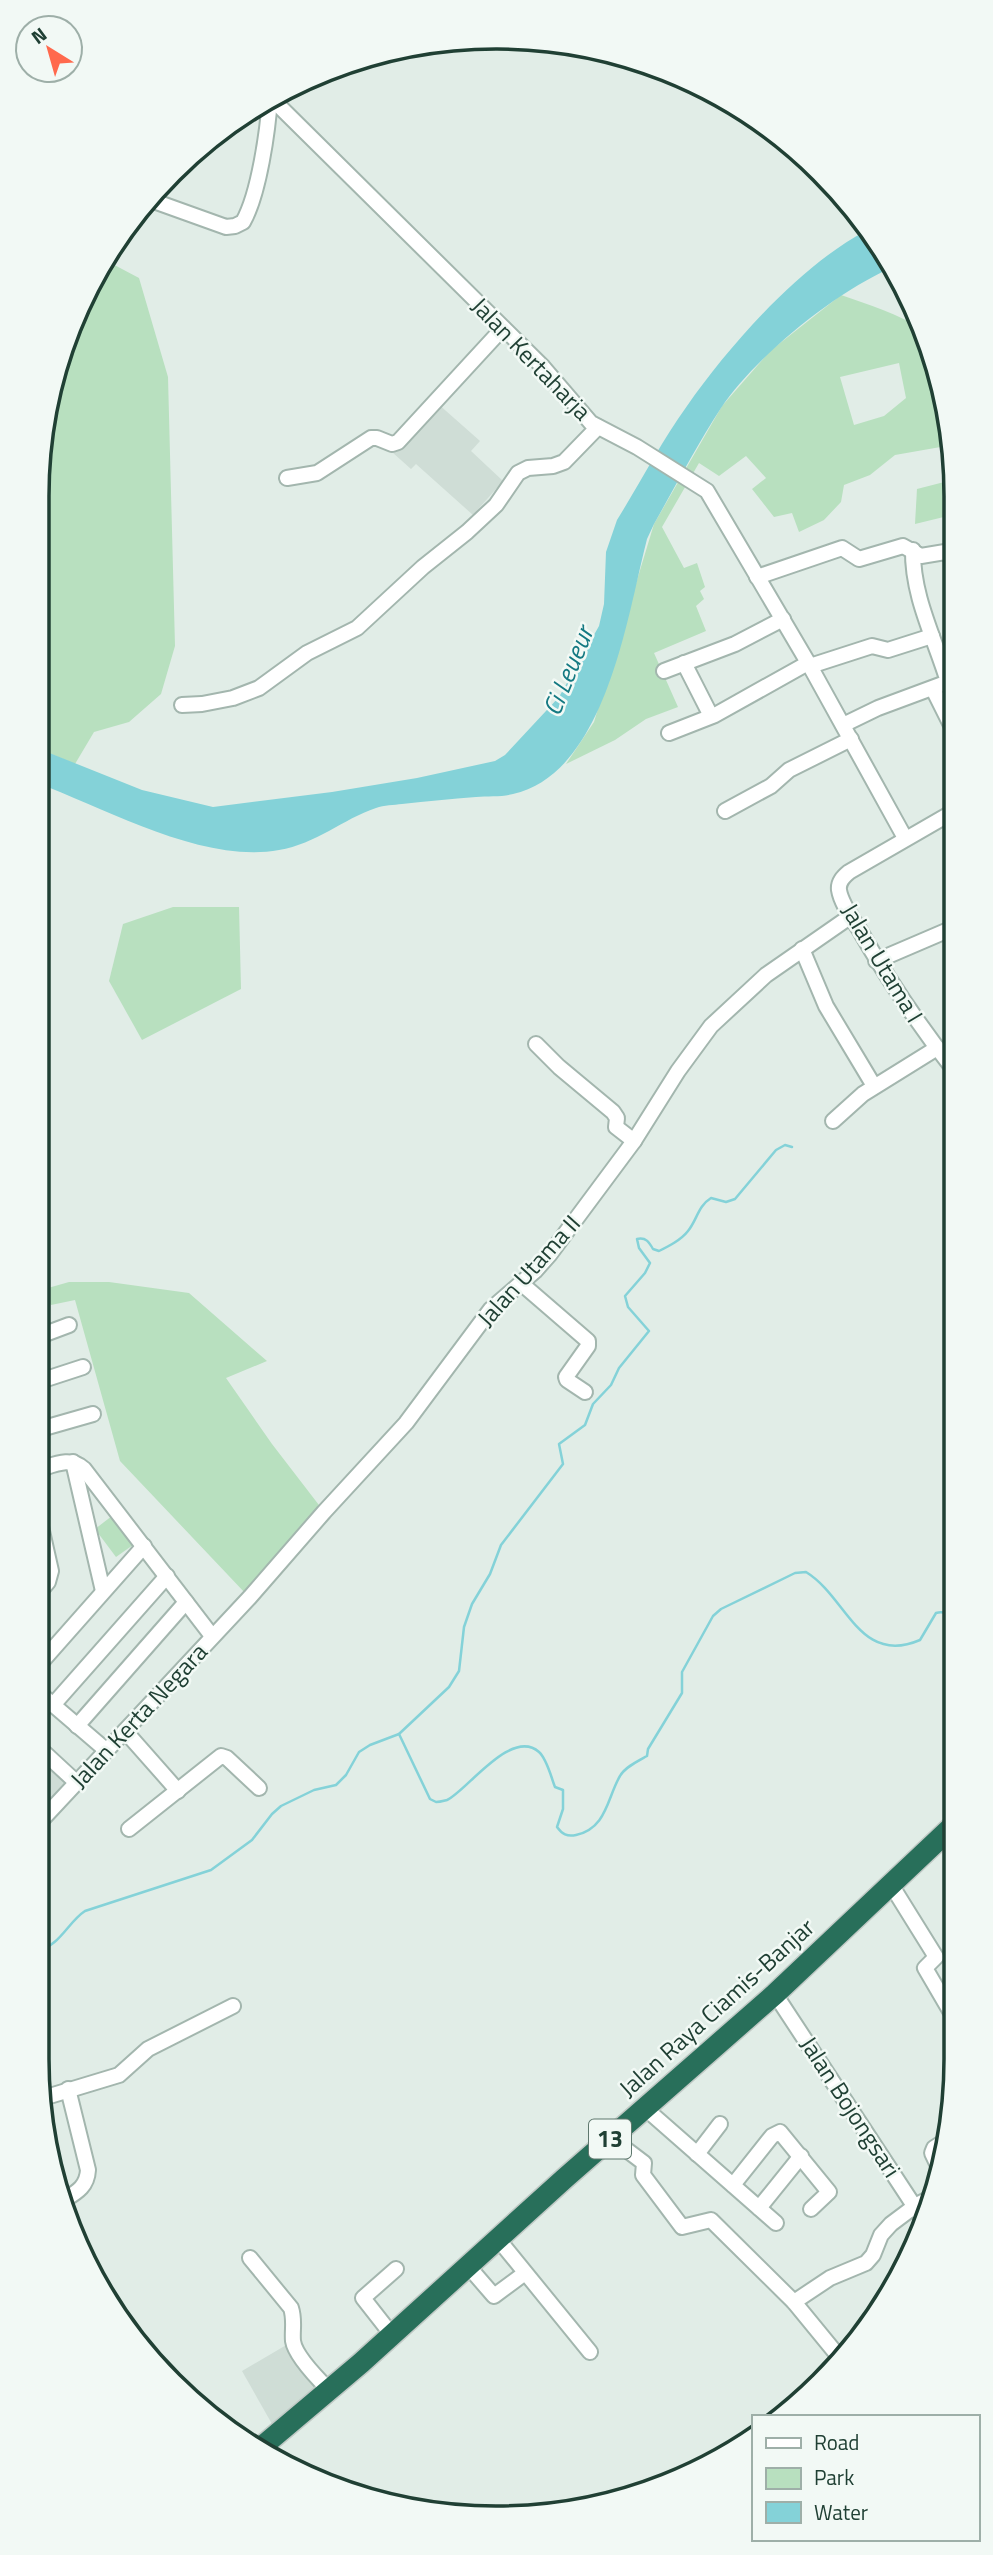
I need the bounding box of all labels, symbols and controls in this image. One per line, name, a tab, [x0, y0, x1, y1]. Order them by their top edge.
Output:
north arrow	[14, 14, 84, 84]
text: N	[24, 19, 52, 51]
street label: Jalan Kertaharja	[463, 288, 600, 428]
water label: Ci Leueur	[532, 618, 604, 721]
street label: Jalan Utama I	[833, 896, 933, 1029]
street label: Jalan Utama II	[468, 1206, 588, 1334]
street label: Jalan Kerta Negara	[61, 1635, 215, 1796]
street label: Jalan Raya Ciamis-Banjar	[610, 1909, 822, 2105]
street label: Jalan Bojongsari	[792, 2029, 910, 2184]
road number: 13	[589, 2120, 631, 2158]
legend	[752, 2415, 979, 2541]
text: Road	[814, 2426, 859, 2458]
text: Park	[814, 2461, 854, 2493]
text: Water	[814, 2496, 868, 2528]

